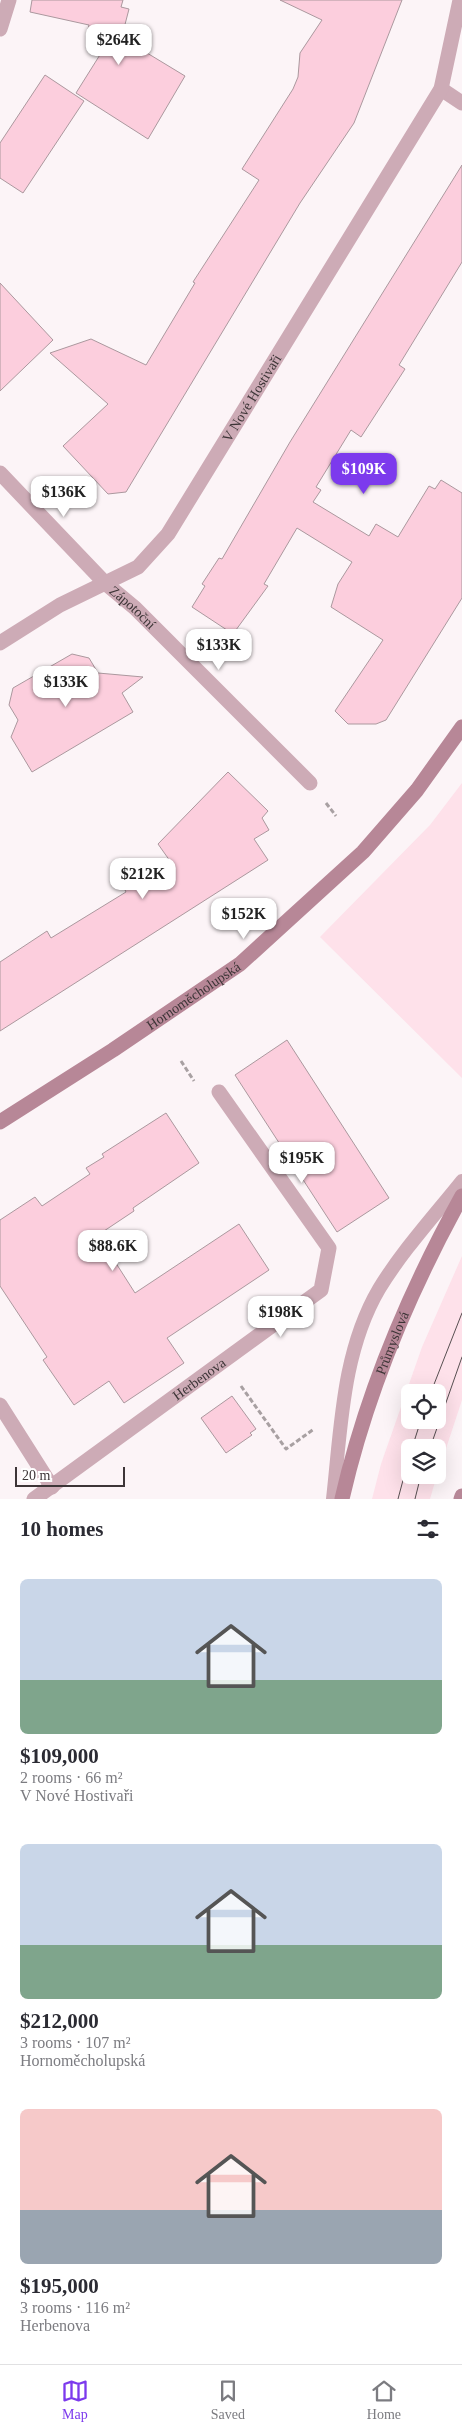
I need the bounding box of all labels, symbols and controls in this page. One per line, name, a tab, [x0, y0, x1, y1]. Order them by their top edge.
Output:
pin: $264K	[84, 23, 154, 66]
text: $264K	[97, 31, 141, 48]
street label: V Nové Hostivaři	[220, 352, 284, 444]
pin: $109K	[329, 452, 399, 495]
text: $109K	[342, 460, 386, 477]
pin: $136K	[29, 476, 99, 518]
text: $136K	[42, 483, 86, 500]
street label: Zápotoční	[106, 583, 159, 632]
pin: $133K	[184, 628, 254, 671]
text: $133K	[197, 636, 241, 653]
pin: $133K	[31, 666, 101, 708]
text: $133K	[44, 673, 88, 690]
pin: $212K	[108, 858, 178, 900]
text: $212K	[121, 865, 165, 882]
pin: $152K	[209, 898, 279, 940]
text: $152K	[222, 905, 266, 922]
street label: Hornoměcholupská	[144, 959, 244, 1033]
pin: $195K	[267, 1142, 337, 1184]
text: $195K	[280, 1149, 324, 1166]
pin: $88.6K	[72, 1230, 154, 1272]
text: $88.6K	[89, 1237, 137, 1254]
pin: $198K	[246, 1296, 316, 1338]
text: $198K	[259, 1303, 303, 1320]
street label: Průmyslová	[373, 1309, 412, 1377]
street label: Herbenova	[170, 1355, 229, 1403]
map controls	[401, 1384, 446, 1484]
button: locate	[401, 1384, 446, 1429]
button: layers	[401, 1439, 446, 1484]
scale bar	[15, 1464, 125, 1487]
text: 20 m	[22, 1468, 50, 1483]
icon: filters	[414, 1515, 442, 1543]
text: 10 homes	[20, 1517, 103, 1541]
icon: home	[186, 1611, 276, 1701]
text: $109,000	[20, 1744, 99, 1768]
text: 2 rooms · 66 m²	[20, 1769, 123, 1786]
text: V Nové Hostivaři	[20, 1787, 133, 1804]
icon: home	[186, 1876, 276, 1966]
text: $212,000	[20, 2009, 99, 2033]
text: 3 rooms · 107 m²	[20, 2034, 131, 2051]
text: Hornoměcholupská	[20, 2052, 145, 2069]
icon: home	[186, 2141, 276, 2231]
text: $195,000	[20, 2274, 99, 2298]
text: 3 rooms · 116 m²	[20, 2299, 130, 2316]
text: Herbenova	[20, 2317, 90, 2334]
tab: Map	[61, 2377, 89, 2423]
tab: Saved	[211, 2377, 245, 2423]
tab: Home	[367, 2377, 401, 2423]

